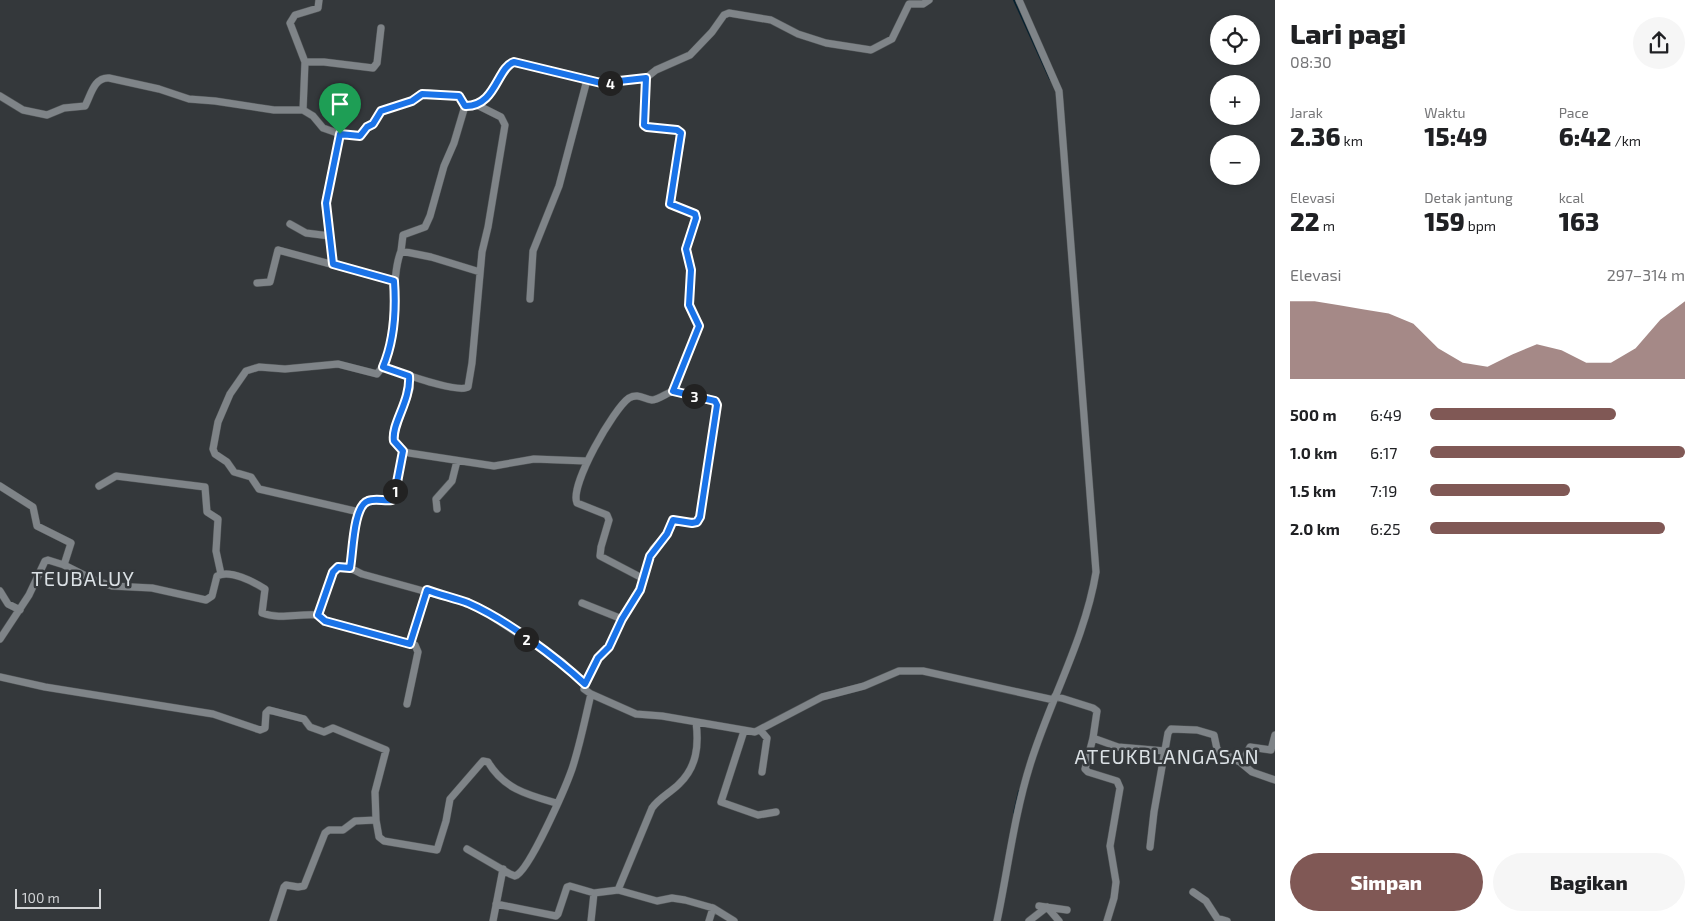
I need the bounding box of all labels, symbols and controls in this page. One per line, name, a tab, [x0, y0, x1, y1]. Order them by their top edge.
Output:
map controls	[1210, 15, 1260, 185]
button: locate	[1210, 15, 1260, 65]
text: Lari pagi	[1290, 16, 1406, 50]
button: share	[1633, 17, 1685, 69]
text: 08:30	[1290, 52, 1332, 71]
pin: 4	[598, 70, 622, 96]
text: 4	[606, 75, 615, 92]
button: +	[1210, 75, 1260, 125]
pin	[319, 83, 361, 134]
icon: arrive	[326, 90, 354, 118]
text: Jarak	[1290, 104, 1323, 121]
text: Waktu	[1424, 104, 1466, 121]
text: Pace	[1559, 104, 1589, 121]
text: 2.36	[1290, 121, 1340, 151]
text: 15:49	[1424, 121, 1488, 151]
text: 6:42	[1559, 121, 1611, 151]
text: km	[1340, 132, 1363, 149]
text: /km	[1611, 132, 1641, 149]
button: −	[1210, 135, 1260, 185]
text: Elevasi	[1290, 189, 1335, 206]
text: Detak jantung	[1424, 189, 1513, 206]
text: kcal	[1559, 189, 1584, 206]
text: 22	[1290, 206, 1320, 236]
text: 159	[1424, 206, 1465, 236]
text: 163	[1559, 206, 1599, 236]
text: m	[1320, 217, 1335, 234]
text: bpm	[1465, 217, 1496, 234]
text: Elevasi	[1290, 265, 1342, 284]
text: 297–314 m	[1607, 265, 1685, 284]
pin: 3	[682, 384, 706, 408]
text: 3	[691, 388, 698, 405]
text: 500 m	[1290, 405, 1337, 424]
text: 6:49	[1370, 405, 1402, 424]
text: 1.0 km	[1290, 443, 1337, 462]
text: 6:17	[1370, 443, 1398, 462]
pin: 1	[382, 478, 408, 504]
text: 1.5 km	[1290, 481, 1336, 500]
text: 7:19	[1370, 481, 1398, 500]
text: 1	[392, 483, 399, 500]
text: 2.0 km	[1290, 519, 1340, 538]
text: 6:25	[1370, 519, 1401, 538]
district label: TEUBALUY	[31, 566, 135, 590]
pin: 2	[514, 626, 538, 652]
text: 2	[522, 631, 531, 648]
district label: ATEUKBLANGASAN	[1074, 744, 1260, 768]
button: Simpan	[1290, 853, 1483, 911]
button: Bagikan	[1493, 853, 1685, 911]
scale bar	[15, 886, 101, 909]
text: 100 m	[22, 889, 60, 906]

